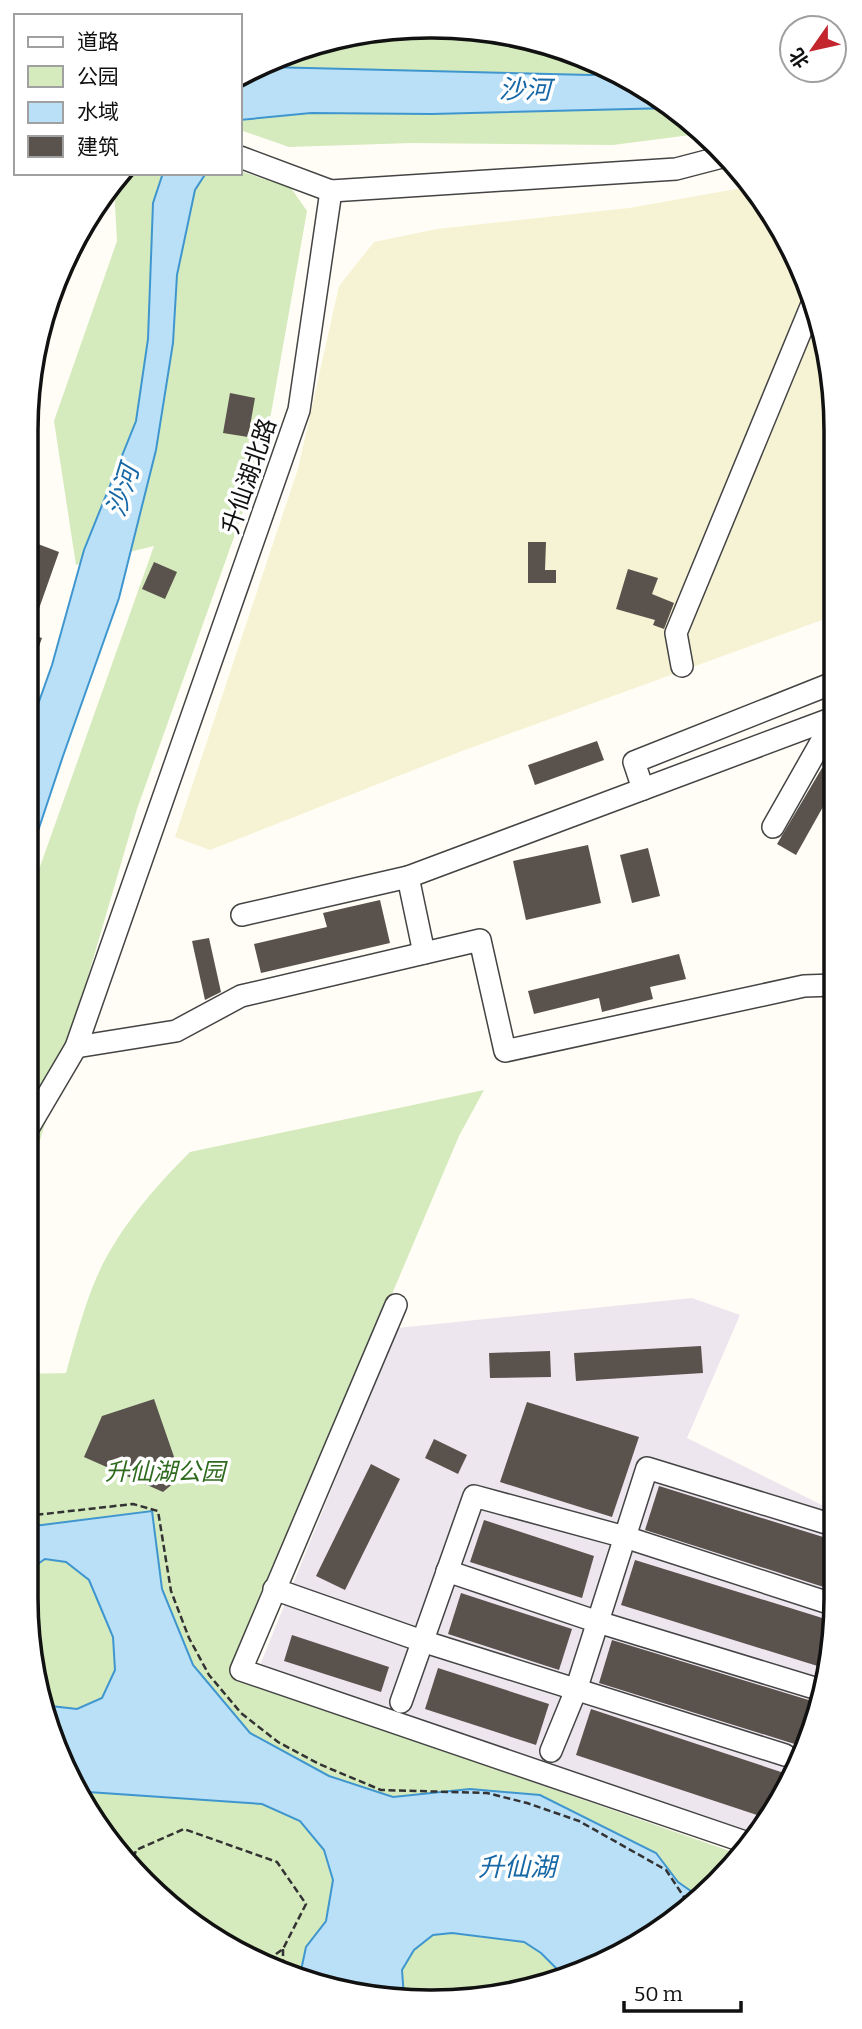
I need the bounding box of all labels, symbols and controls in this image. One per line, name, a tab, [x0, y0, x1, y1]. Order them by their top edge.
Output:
legend	[14, 14, 242, 175]
north arrow	[778, 14, 848, 84]
text: 道路	[77, 29, 119, 55]
text: 北	[784, 44, 814, 73]
text: 公园	[77, 64, 119, 90]
water label: 沙河	[499, 74, 556, 106]
text: 水域	[77, 99, 119, 125]
text: 建筑	[77, 134, 119, 160]
street label: 升仙湖北路	[216, 415, 282, 537]
water label: 沙河	[101, 457, 147, 520]
park label: 升仙湖公园	[105, 1458, 228, 1486]
water label: 升仙湖	[478, 1852, 560, 1883]
scale bar	[624, 1969, 741, 2013]
text: 50 m	[634, 1981, 683, 2007]

